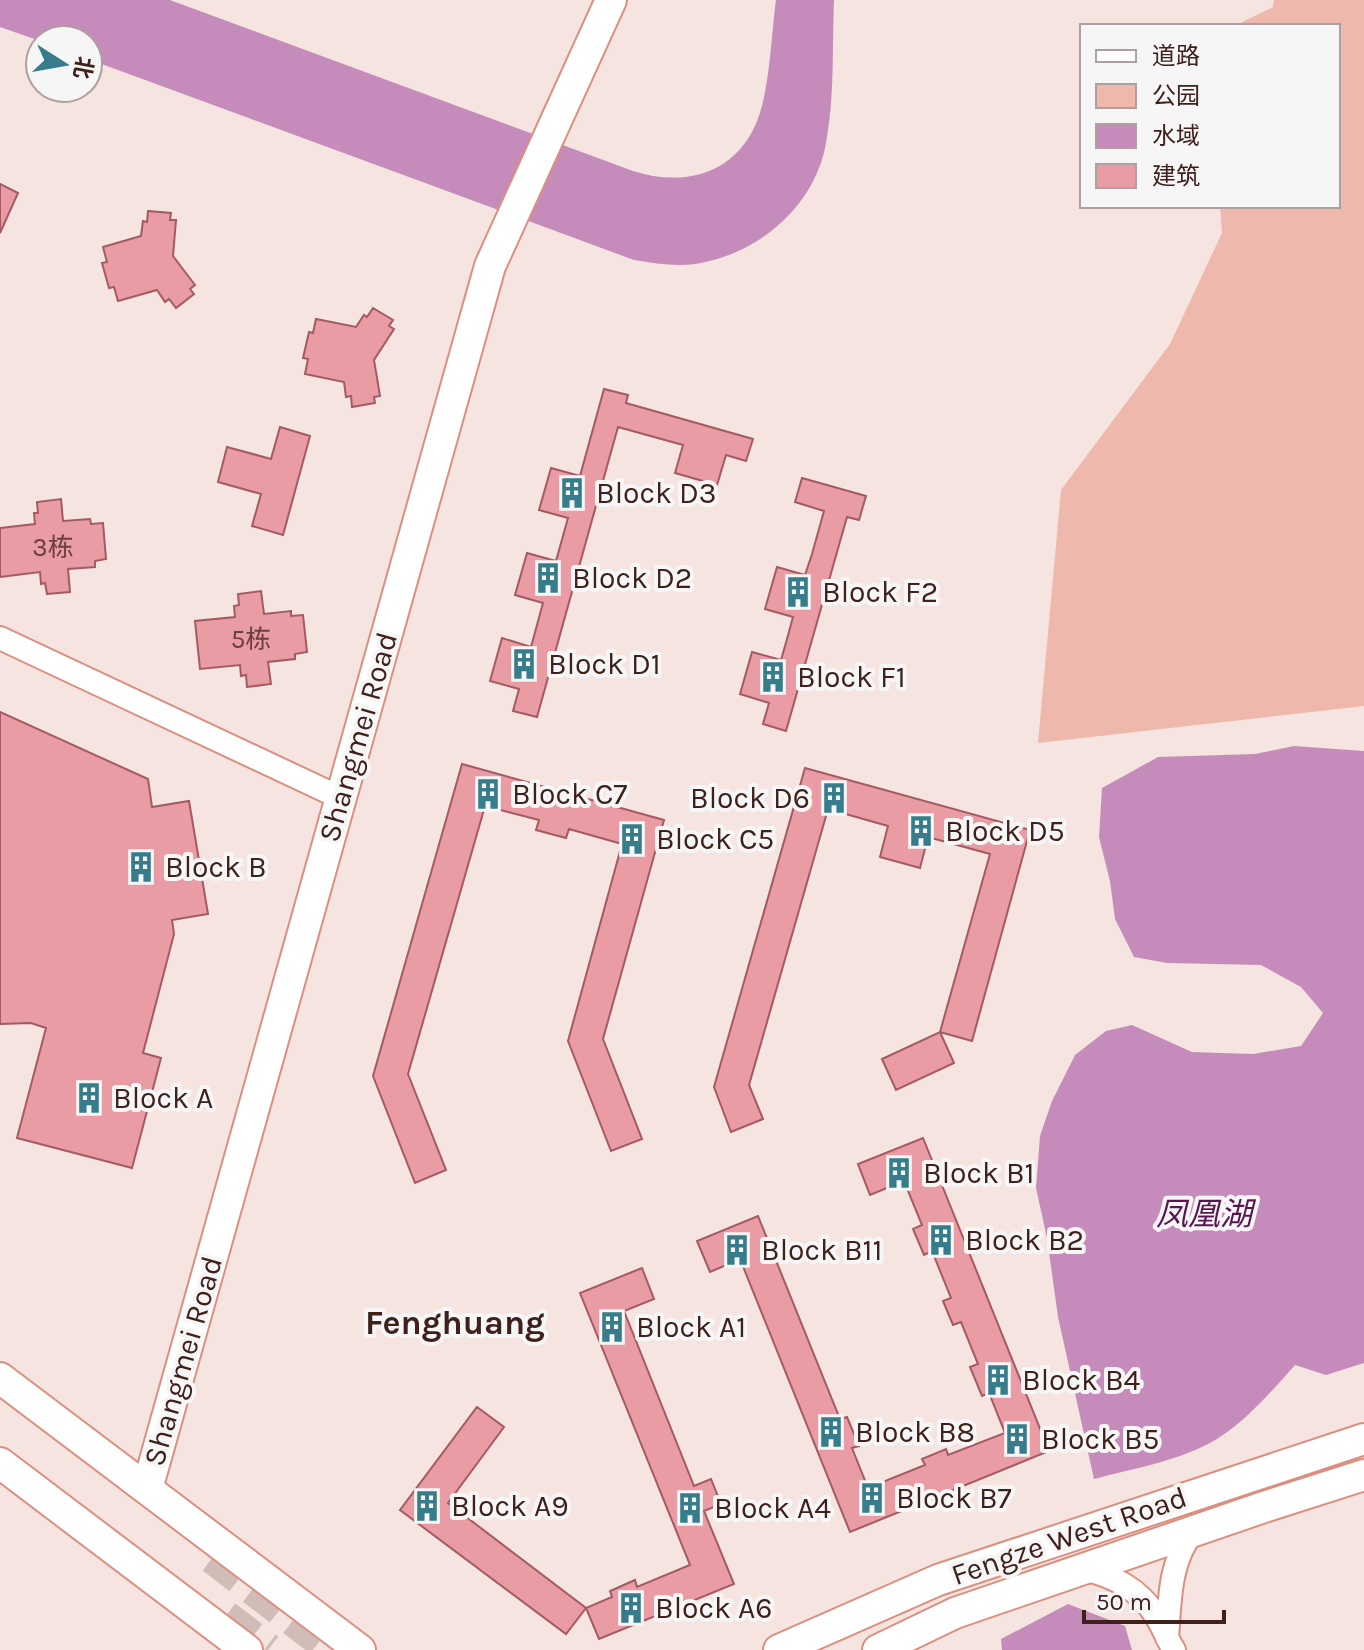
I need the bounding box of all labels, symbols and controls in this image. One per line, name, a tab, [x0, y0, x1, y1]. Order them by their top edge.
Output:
north arrow	[24, 24, 104, 104]
legend	[1080, 24, 1340, 208]
text: 道路	[1152, 42, 1200, 70]
text: 北	[68, 54, 98, 81]
text: 公园	[1152, 82, 1200, 110]
text: 水域	[1152, 122, 1200, 150]
text: 建筑	[1152, 162, 1200, 190]
place label: Block D3	[596, 475, 716, 511]
building icon: Block D3	[555, 476, 589, 510]
house number: 3栋	[32, 532, 74, 563]
place label: Block D2	[572, 560, 692, 596]
building icon: Block D2	[531, 561, 565, 595]
place label: Block F2	[822, 574, 938, 610]
building icon: Block F2	[781, 575, 815, 609]
house number: 5栋	[231, 624, 271, 655]
street label: Shangmei Road	[311, 628, 405, 846]
place label: Block D1	[548, 646, 661, 682]
building icon: Block D1	[507, 647, 541, 681]
place label: Block F1	[797, 659, 906, 695]
building icon: Block F1	[756, 660, 790, 694]
place label: Block C7	[512, 776, 627, 812]
building icon: Block C7	[471, 777, 505, 811]
place label: Block D6	[690, 780, 810, 816]
building icon: Block D6	[817, 781, 851, 815]
place label: Block D5	[945, 813, 1065, 849]
building icon: Block D5	[904, 814, 938, 848]
place label: Block C5	[656, 821, 774, 857]
building icon: Block C5	[615, 822, 649, 856]
place label: Block B	[165, 849, 267, 885]
building icon: Block B	[124, 850, 158, 884]
place label: Block A	[113, 1080, 213, 1116]
building icon: Block A	[72, 1081, 106, 1115]
place label: Block B1	[923, 1155, 1035, 1191]
building icon: Block B1	[882, 1156, 916, 1190]
water label: 凤凰湖	[1156, 1196, 1257, 1233]
place label: Block B2	[965, 1222, 1084, 1258]
building icon: Block B2	[924, 1223, 958, 1257]
place label: Block B11	[761, 1232, 882, 1268]
building icon: Block B11	[720, 1233, 754, 1267]
street label: Shangmei Road	[136, 1252, 230, 1470]
district label: Fenghuang	[365, 1303, 545, 1343]
place label: Block A1	[636, 1309, 746, 1345]
building icon: Block A1	[595, 1310, 629, 1344]
place label: Block B4	[1022, 1362, 1141, 1398]
building icon: Block B4	[981, 1363, 1015, 1397]
place label: Block B8	[855, 1414, 975, 1450]
building icon: Block B8	[814, 1415, 848, 1449]
place label: Block B5	[1041, 1421, 1160, 1457]
building icon: Block B5	[1000, 1422, 1034, 1456]
street label: Fengze West Road	[947, 1479, 1191, 1593]
place label: Block B7	[896, 1480, 1012, 1516]
building icon: Block B7	[855, 1481, 889, 1515]
place label: Block A9	[451, 1488, 569, 1524]
building icon: Block A9	[410, 1489, 444, 1523]
place label: Block A4	[714, 1490, 831, 1526]
building icon: Block A4	[673, 1491, 707, 1525]
scale bar	[1084, 1574, 1224, 1624]
text: 50 m	[1096, 1588, 1152, 1616]
place label: Block A6	[655, 1590, 772, 1626]
building icon: Block A6	[614, 1591, 648, 1625]

